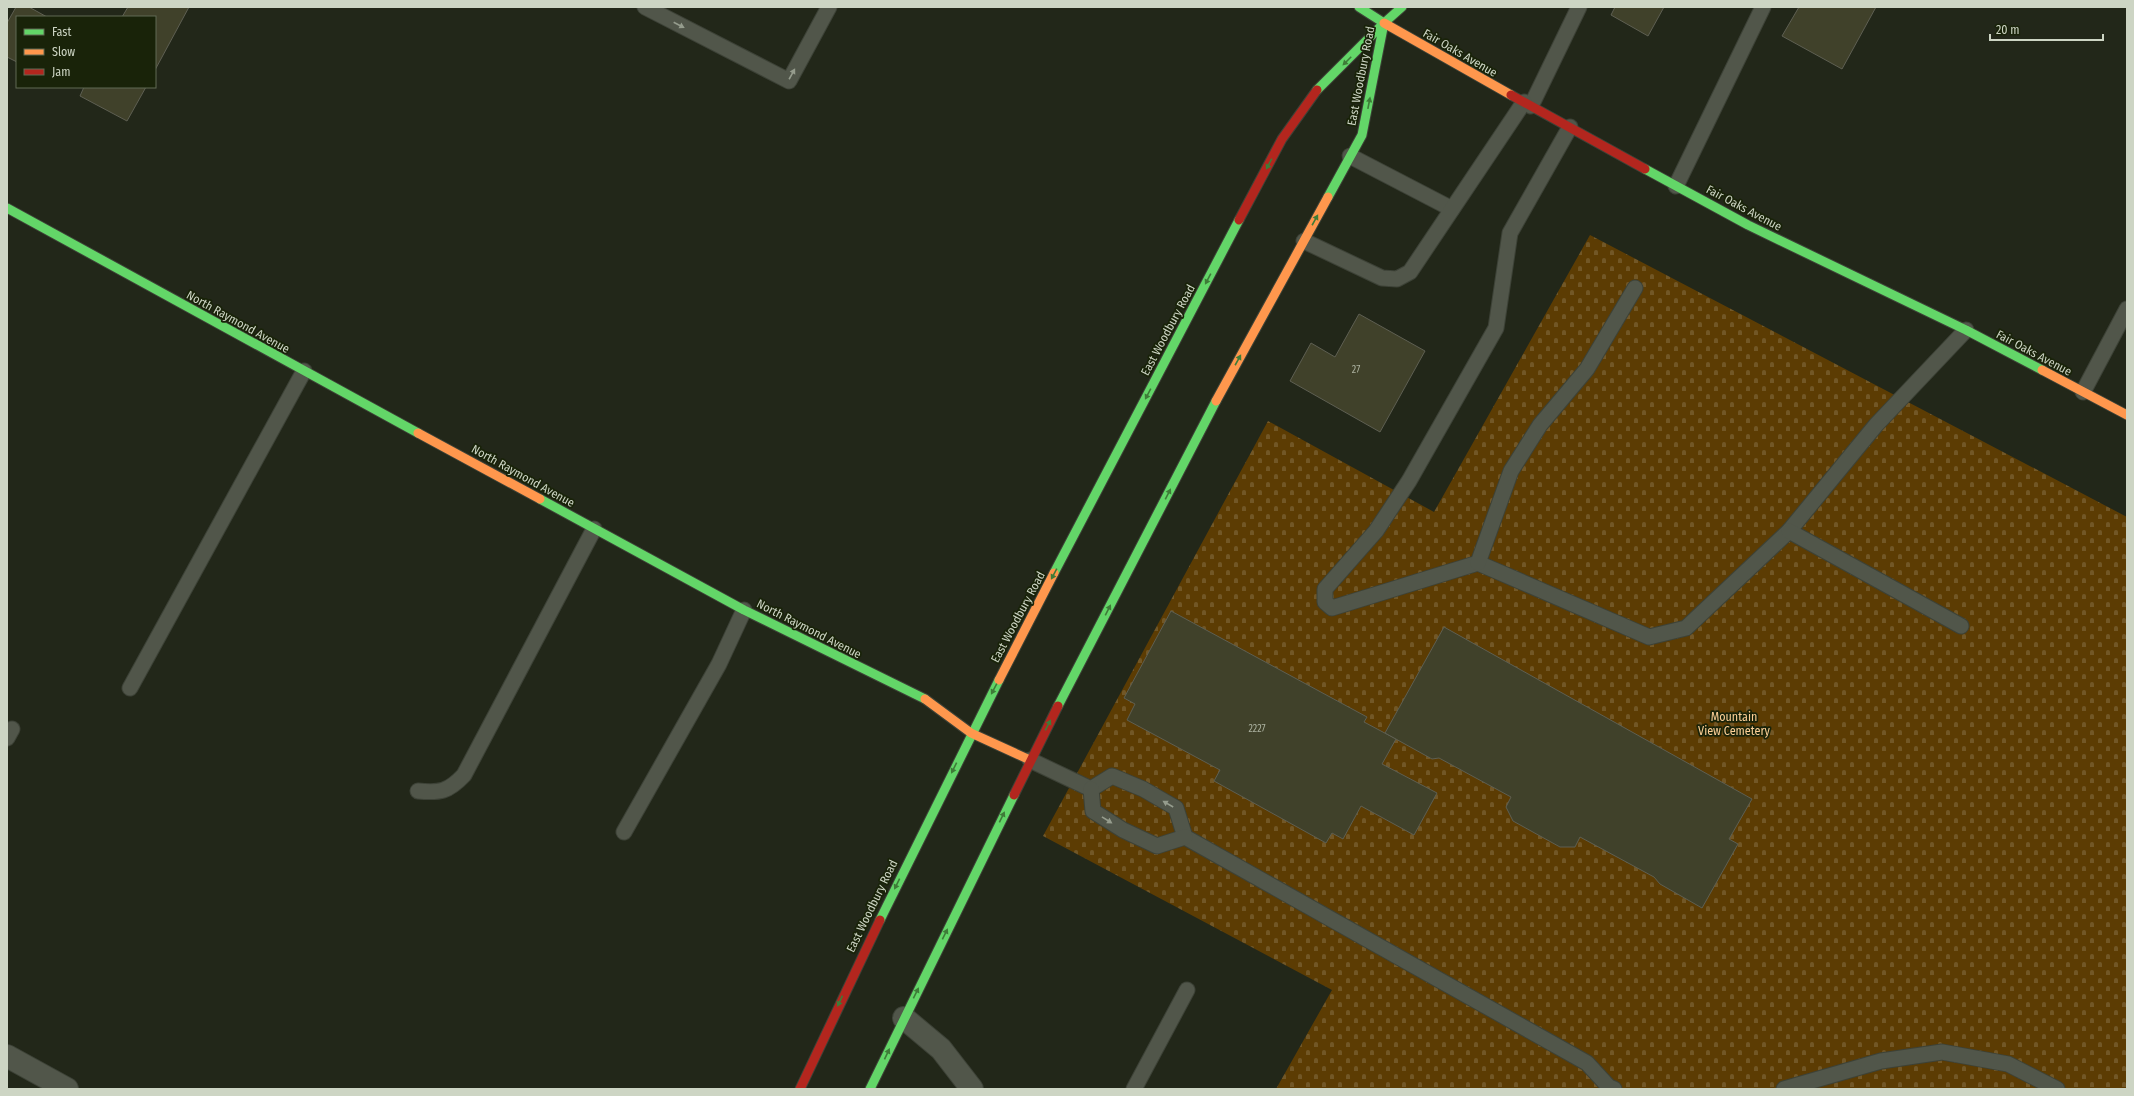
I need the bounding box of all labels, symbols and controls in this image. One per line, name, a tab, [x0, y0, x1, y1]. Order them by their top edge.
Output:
legend	[16, 16, 156, 88]
scale bar	[1990, 16, 2103, 42]
one-way arrow	[674, 22, 685, 28]
text: 20 m	[1996, 23, 2020, 37]
text: Fast	[52, 25, 71, 39]
street label: East Woodbury Road	[1344, 25, 1378, 127]
street label: Fair Oaks Avenue	[1420, 26, 1500, 80]
text: Slow	[52, 45, 75, 59]
one-way arrow	[1342, 56, 1352, 66]
text: Jam	[52, 65, 70, 79]
one-way arrow	[789, 68, 796, 80]
one-way arrow	[1366, 97, 1372, 109]
one-way arrow	[1265, 158, 1272, 170]
street label: Fair Oaks Avenue	[1704, 182, 1784, 234]
one-way arrow	[1312, 214, 1318, 226]
one-way arrow	[1205, 273, 1212, 285]
street label: East Woodbury Road	[1138, 282, 1198, 378]
street label: North Raymond Avenue	[184, 288, 292, 356]
street label: Fair Oaks Avenue	[1994, 327, 2074, 379]
one-way arrow	[1235, 354, 1242, 366]
house number: 27	[1352, 364, 1360, 376]
one-way arrow	[1145, 388, 1151, 400]
street label: North Raymond Avenue	[469, 442, 577, 510]
one-way arrow	[1164, 489, 1171, 500]
one-way arrow	[1051, 568, 1057, 579]
street label: East Woodbury Road	[988, 569, 1048, 665]
street label: North Raymond Avenue	[754, 597, 864, 661]
one-way arrow	[1105, 604, 1111, 616]
one-way arrow	[991, 683, 997, 695]
park label: Mountain View Cemetery	[1698, 710, 1771, 738]
one-way arrow	[1045, 719, 1051, 731]
house number: 2227	[1248, 723, 1266, 735]
one-way arrow	[951, 762, 957, 773]
one-way arrow	[1162, 800, 1174, 807]
one-way arrow	[999, 811, 1005, 823]
one-way arrow	[1102, 816, 1112, 824]
street label: East Woodbury Road	[844, 858, 900, 954]
one-way arrow	[894, 878, 900, 890]
one-way arrow	[942, 928, 948, 939]
one-way arrow	[913, 987, 919, 999]
one-way arrow	[837, 996, 843, 1007]
one-way arrow	[884, 1048, 890, 1059]

